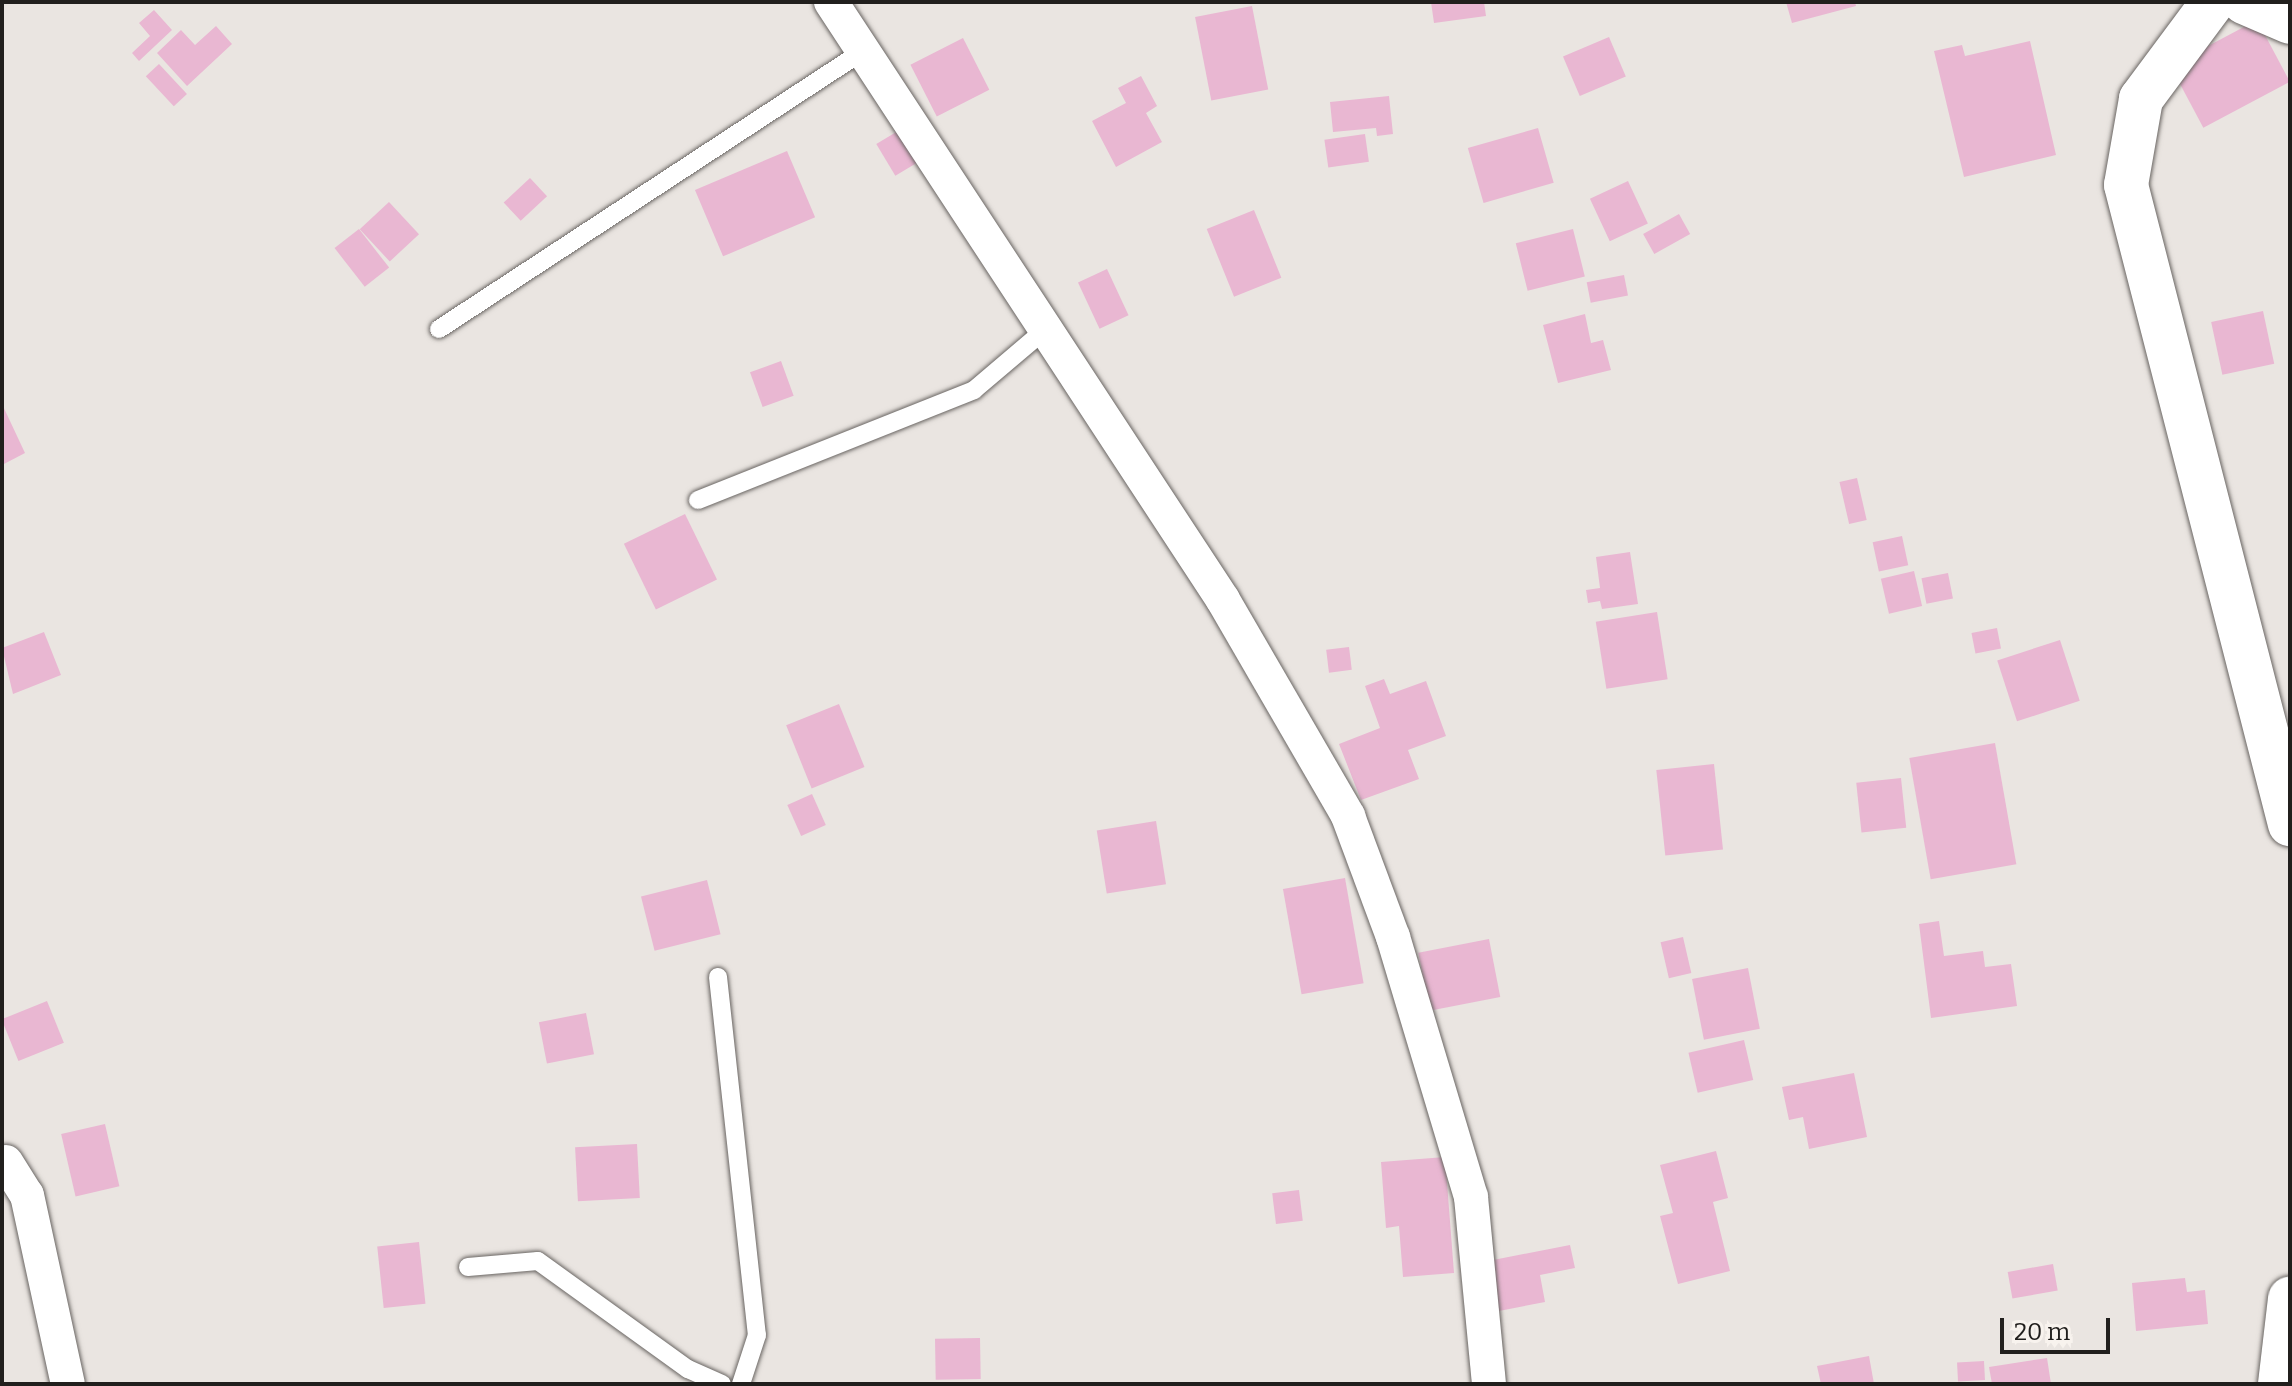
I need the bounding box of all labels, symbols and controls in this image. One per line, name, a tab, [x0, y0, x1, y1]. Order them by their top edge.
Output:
scale bar	[2004, 1302, 2114, 1352]
text: 20 m	[2014, 1318, 2070, 1346]

